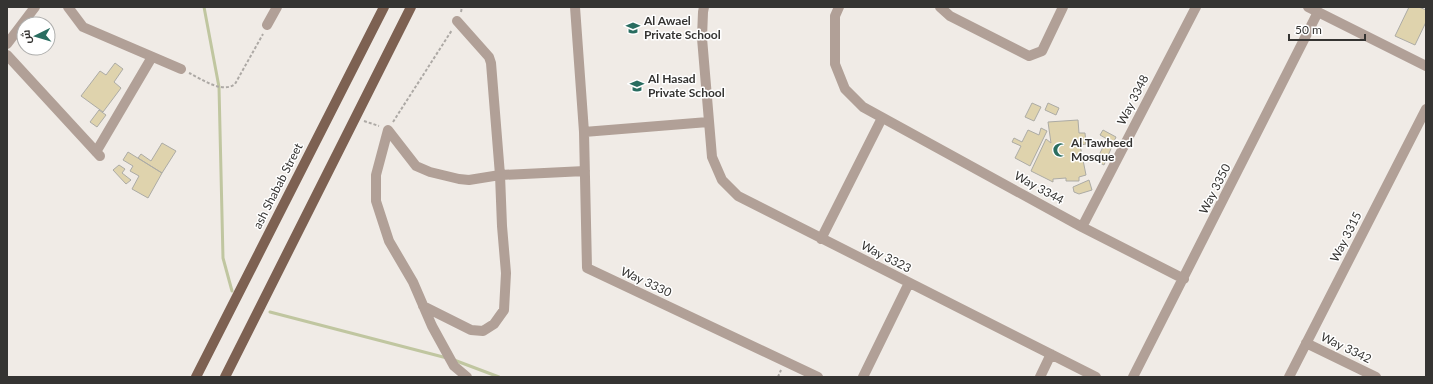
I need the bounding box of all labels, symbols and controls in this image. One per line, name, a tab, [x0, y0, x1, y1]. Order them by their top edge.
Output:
place label: Al Awael Private School	[643, 13, 721, 42]
north arrow	[16, 16, 56, 56]
scale bar	[1289, 16, 1365, 42]
school or university icon: Al Awael Private School	[625, 20, 641, 36]
text: 50 m	[1295, 22, 1322, 37]
text: ش	[18, 29, 34, 45]
place label: Al Hasad Private School	[647, 71, 725, 100]
street label: Way 3348	[1114, 72, 1152, 127]
school or university icon: Al Hasad Private School	[629, 78, 645, 94]
place label: Al Tawheed Mosque	[1070, 135, 1133, 164]
street label: ash Shabab Street	[250, 140, 306, 231]
mosque icon: Al Tawheed Mosque	[1052, 142, 1068, 158]
street label: Way 3350	[1196, 161, 1234, 216]
street label: Way 3344	[1012, 168, 1067, 207]
street label: Way 3315	[1327, 209, 1365, 264]
street label: Way 3323	[859, 238, 914, 276]
street label: Way 3330	[618, 263, 674, 300]
street label: Way 3342	[1318, 329, 1374, 366]

